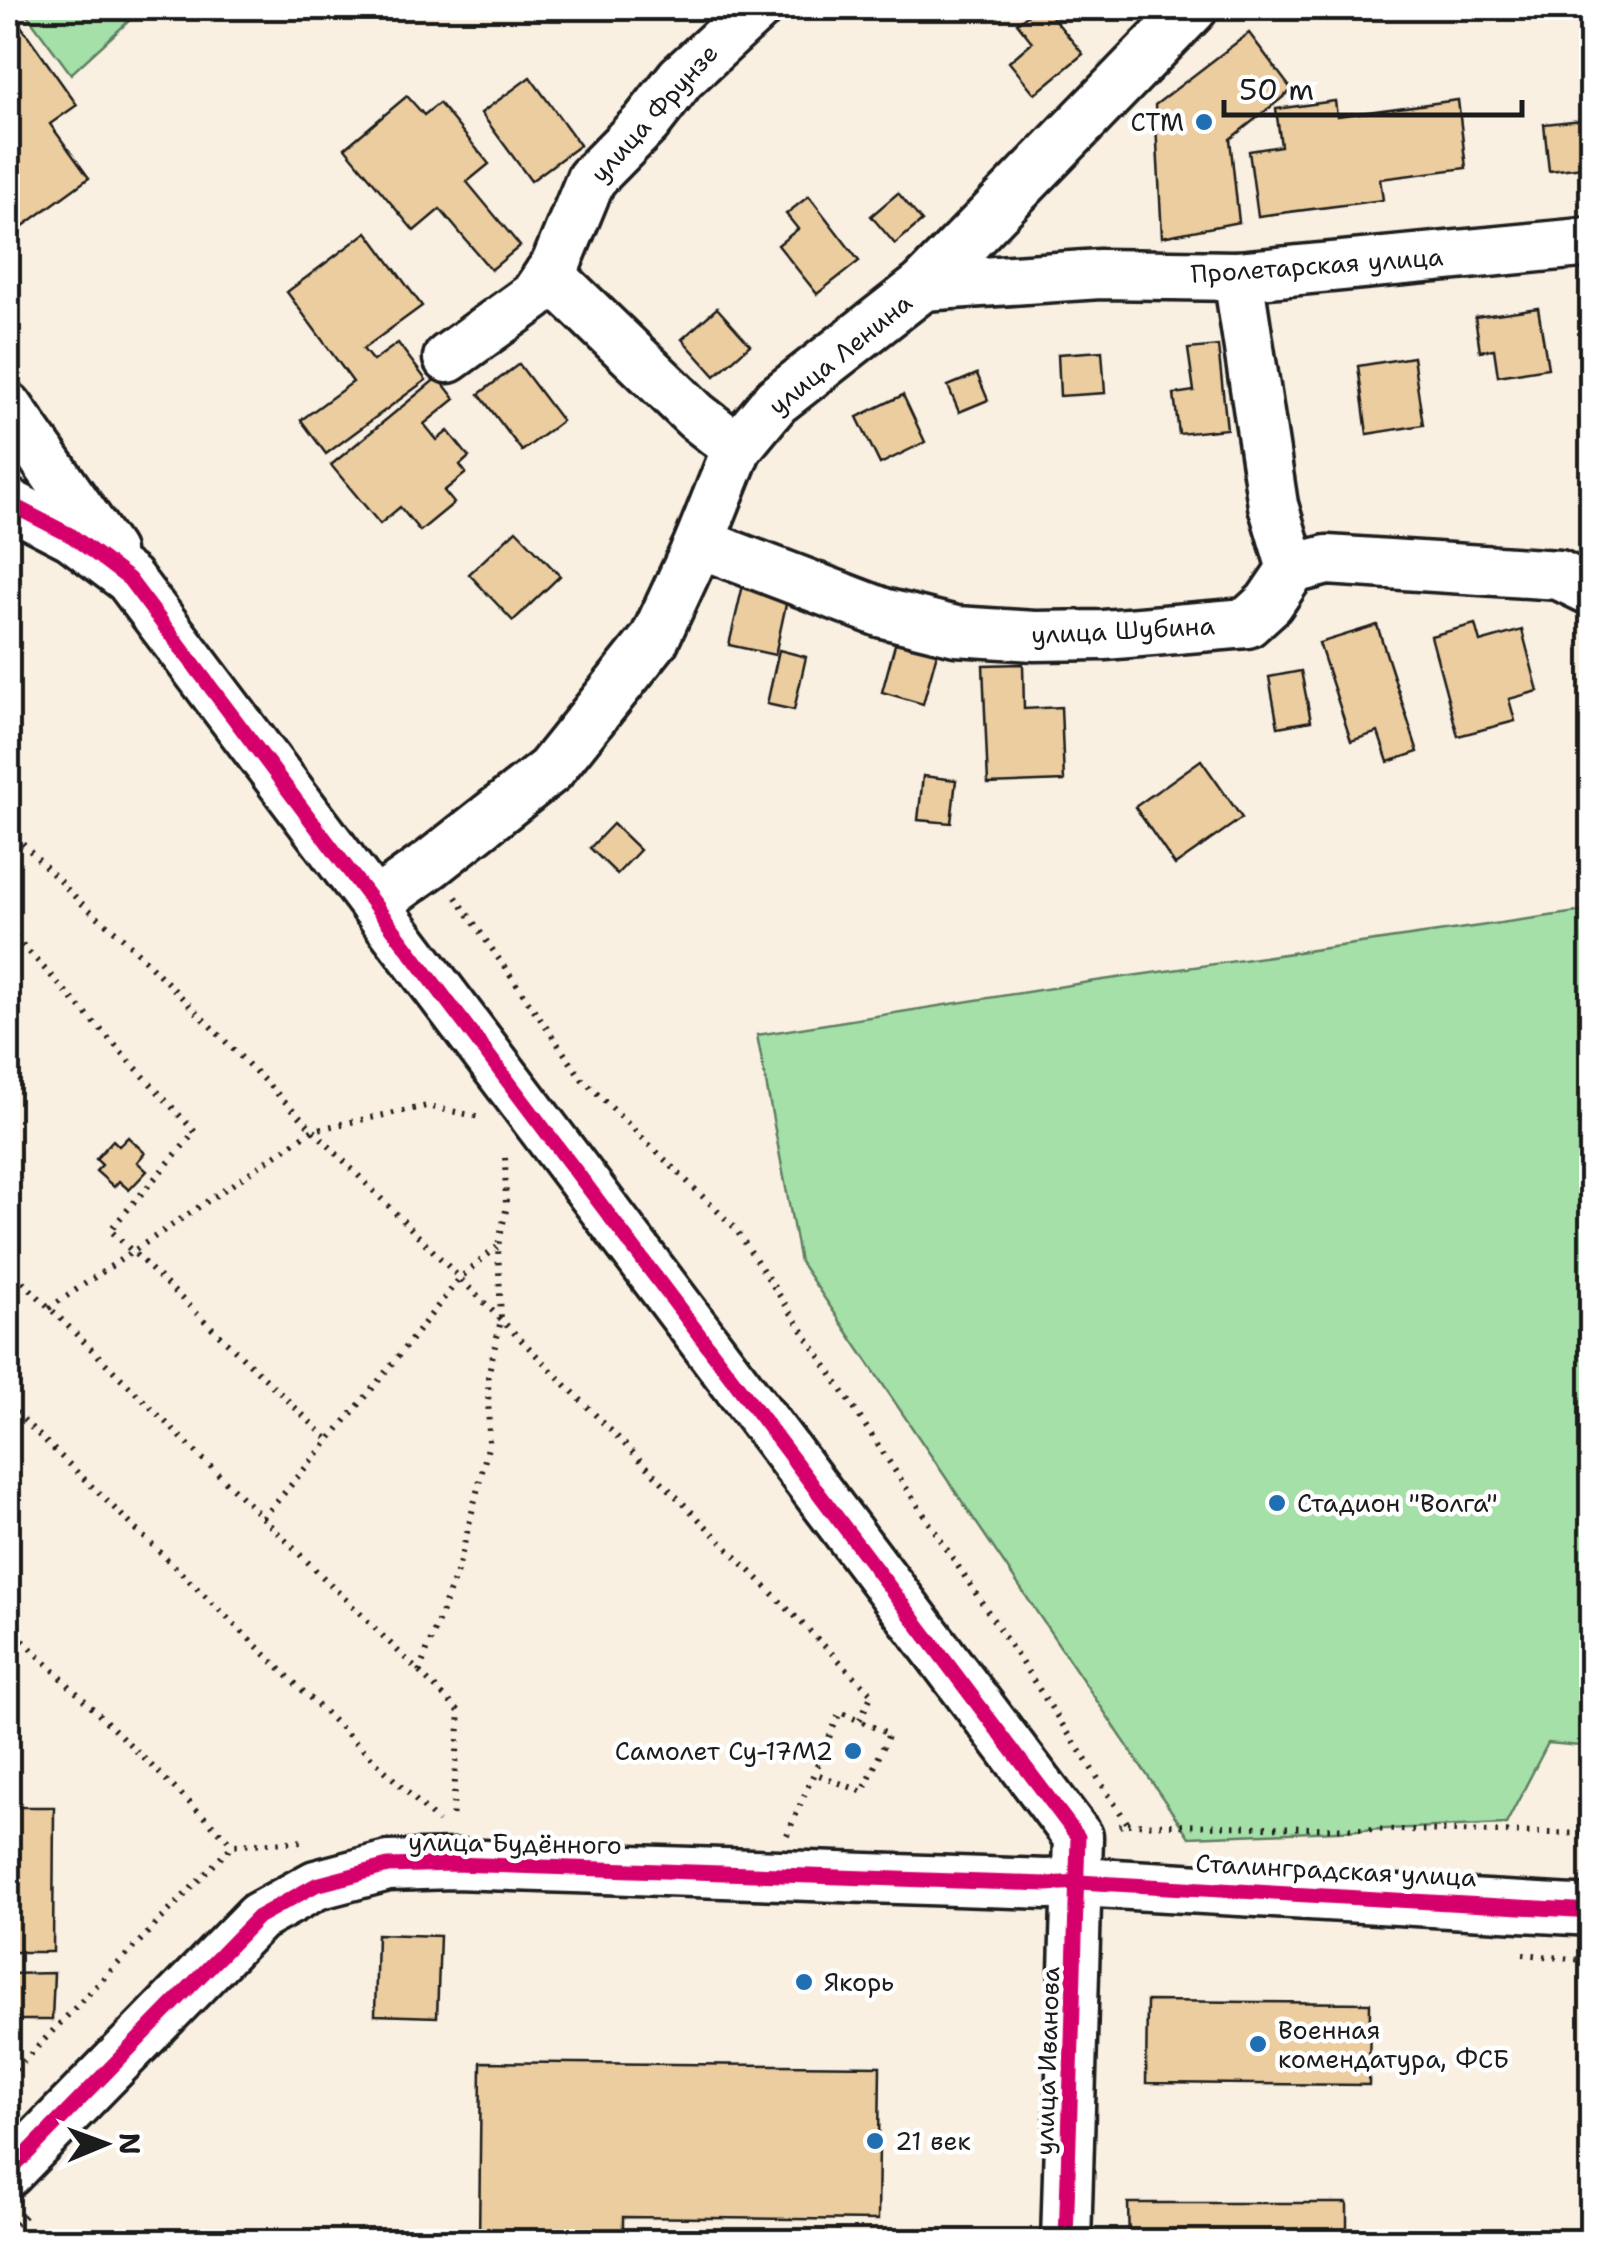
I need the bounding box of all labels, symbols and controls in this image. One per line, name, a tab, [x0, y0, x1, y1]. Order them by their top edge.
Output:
street label: улица Фрунзе	[583, 36, 725, 190]
scale bar	[1224, 55, 1522, 117]
text: 50 m	[1239, 69, 1314, 110]
place label: CTM	[1131, 105, 1184, 139]
marker: CTM	[1193, 111, 1215, 133]
street label: Пролетарская улица	[1190, 239, 1445, 291]
street label: улица Ленина	[761, 285, 919, 422]
street label: улица Шубина	[1030, 608, 1216, 652]
place label: Стадион "Волга"	[1297, 1486, 1498, 1520]
marker: Стадион "Волга"	[1266, 1492, 1288, 1514]
place label: Самолет Су-17М2	[615, 1734, 833, 1768]
marker: Самолет Су-17М2	[842, 1740, 864, 1762]
street label: улица Будённого	[408, 1824, 622, 1862]
street label: Сталинградская улица	[1195, 1846, 1478, 1894]
place label: Якорь	[824, 1965, 894, 1999]
street label: улица Иванова	[1027, 1966, 1067, 2156]
marker: Якорь	[793, 1971, 815, 1993]
place label: Военная комендатура, ФСБ	[1278, 2013, 1509, 2076]
marker: Военная комендатура, ФСБ	[1247, 2033, 1269, 2055]
north arrow	[55, 2094, 155, 2194]
place label: 21 век	[895, 2124, 971, 2158]
marker: 21 век	[864, 2130, 886, 2152]
text: N	[111, 2132, 149, 2155]

